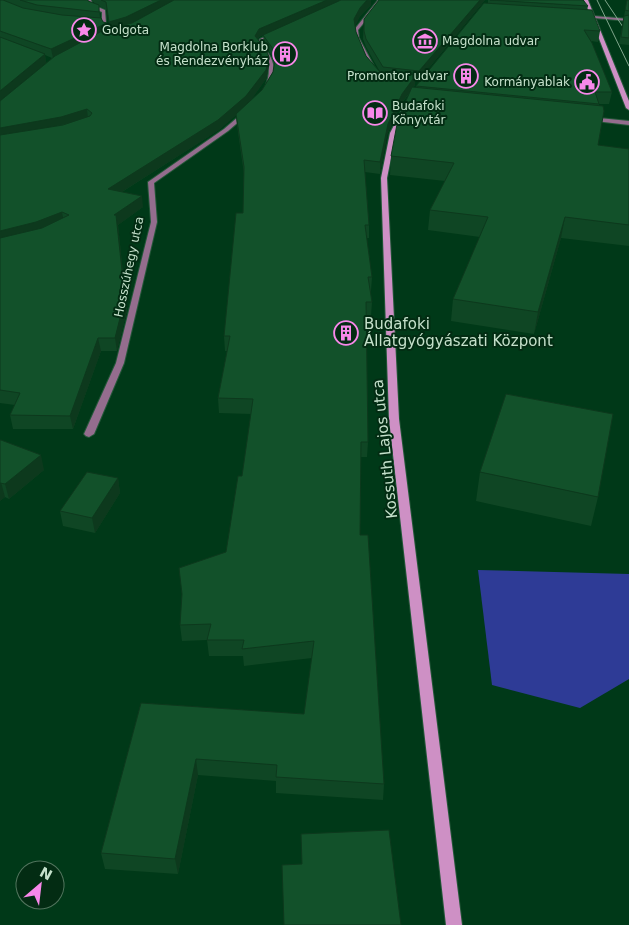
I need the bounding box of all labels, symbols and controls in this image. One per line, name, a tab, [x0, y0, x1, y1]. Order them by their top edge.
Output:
place icon: Golgota	[71, 17, 97, 43]
place label: Golgota	[102, 23, 149, 37]
museum icon: Magdolna udvar	[412, 28, 438, 54]
place label: Magdolna udvar	[442, 34, 539, 48]
place label: Magdolna Borklub és Rendezvényház	[156, 40, 268, 68]
building icon: Magdolna Borklub és Rendezvényház	[272, 41, 298, 67]
building icon: Promontor udvar	[453, 63, 479, 89]
place label: Promontor udvar	[347, 69, 448, 83]
public building icon: Kormányablak	[574, 69, 600, 95]
place label: Kormányablak	[484, 75, 570, 89]
place label: Budafoki Könyvtár	[392, 99, 445, 127]
library icon: Budafoki Könyvtár	[362, 100, 388, 126]
street label: Hosszúhegy utca	[111, 215, 147, 319]
place label: Budafoki Állatgyógyászati Központ	[364, 315, 553, 350]
building icon: Budafoki Állatgyógyászati Központ	[333, 320, 359, 346]
street label: Kossuth Lajos utca	[369, 379, 401, 519]
north arrow	[15, 860, 65, 910]
text: N	[37, 864, 55, 883]

